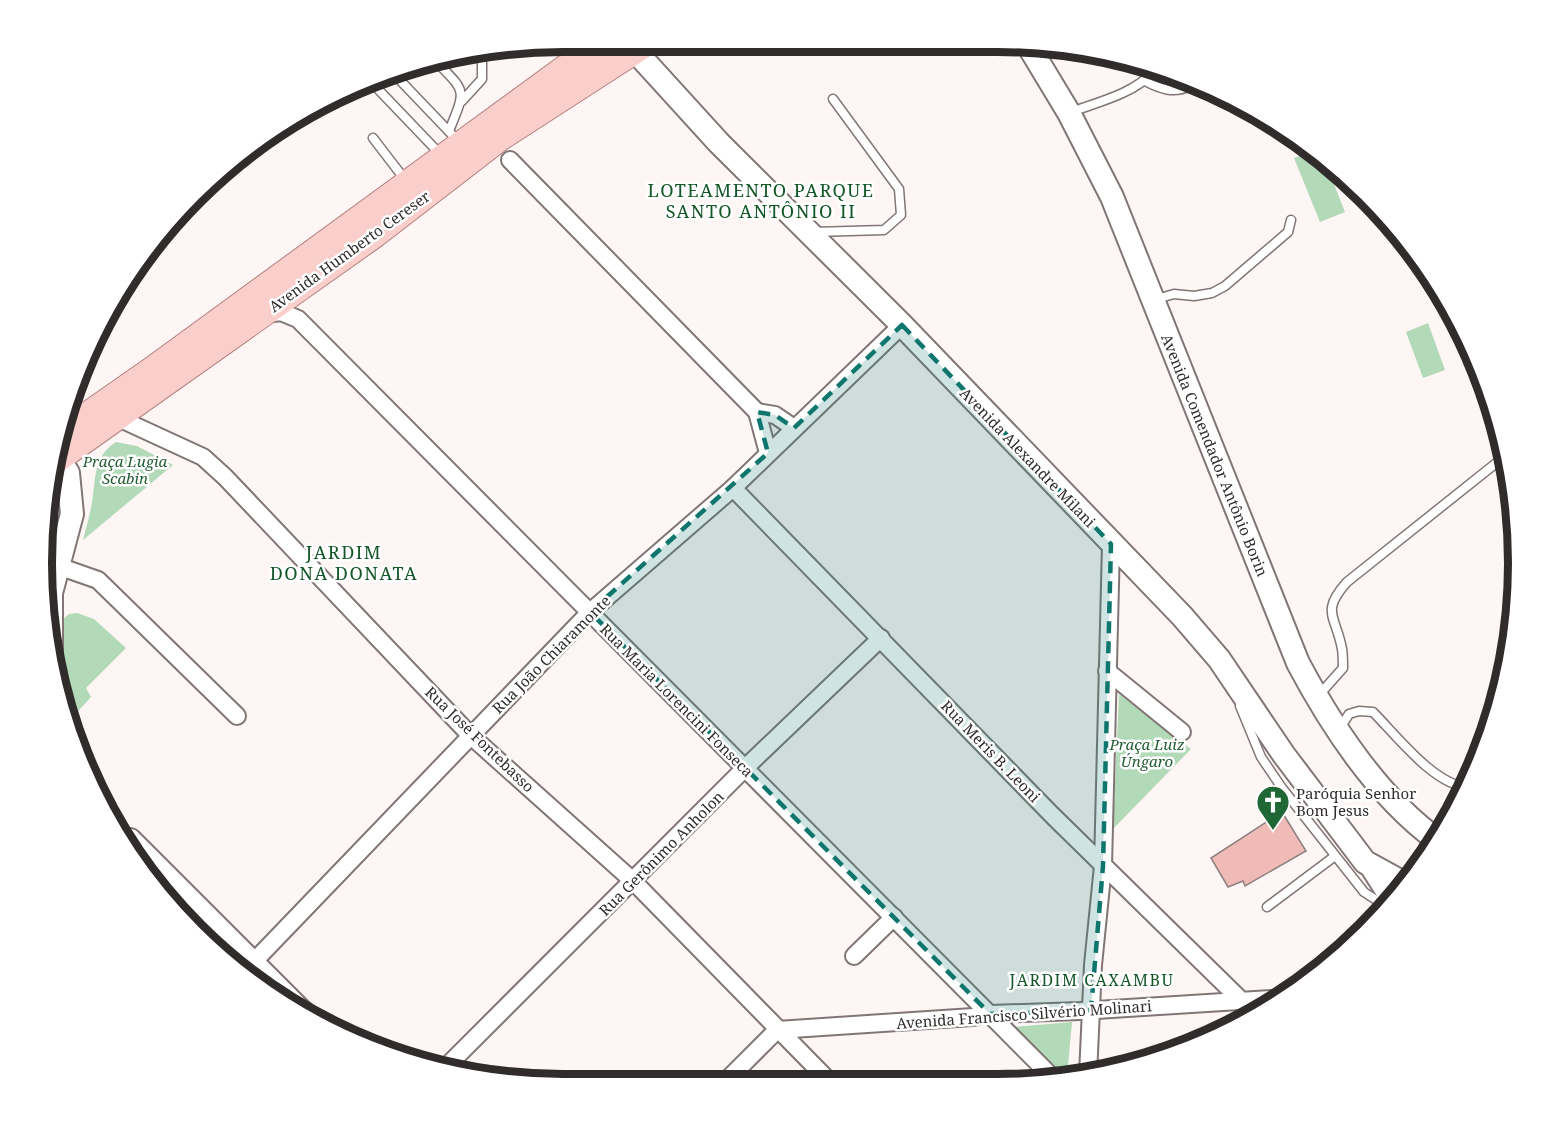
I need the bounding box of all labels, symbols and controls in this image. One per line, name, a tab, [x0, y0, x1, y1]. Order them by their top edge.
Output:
district label: LOTEAMENTO PARQUE SANTO ANTÔNIO II	[648, 178, 874, 223]
street label: Avenida Humberto Cereser	[265, 186, 433, 316]
street label: Avenida Comendador Antônio Borin	[1157, 331, 1273, 580]
street label: Avenida Alexandre Milani	[956, 383, 1100, 531]
park label: Praça Lugia Scabin	[82, 451, 168, 488]
district label: JARDIM DONA DONATA	[270, 540, 418, 585]
street label: Rua João Chiaramonte	[487, 590, 615, 718]
street label: Rua Maria Lorencini Fonseca	[596, 619, 758, 781]
street label: Rua José Fontebasso	[421, 682, 539, 796]
street label: Rua Meris B. Leoni	[937, 696, 1045, 806]
park label: Praça Luiz Úngaro	[1108, 734, 1185, 771]
place label: Paróquia Senhor Bom Jesus	[1296, 783, 1416, 820]
church icon: Paróquia Senhor Bom Jesus	[1255, 784, 1291, 831]
street label: Rua Gerônimo Anholon	[594, 786, 728, 920]
district label: JARDIM CAXAMBU	[1008, 969, 1175, 991]
street label: Avenida Francisco Silvério Molinari	[896, 995, 1153, 1033]

